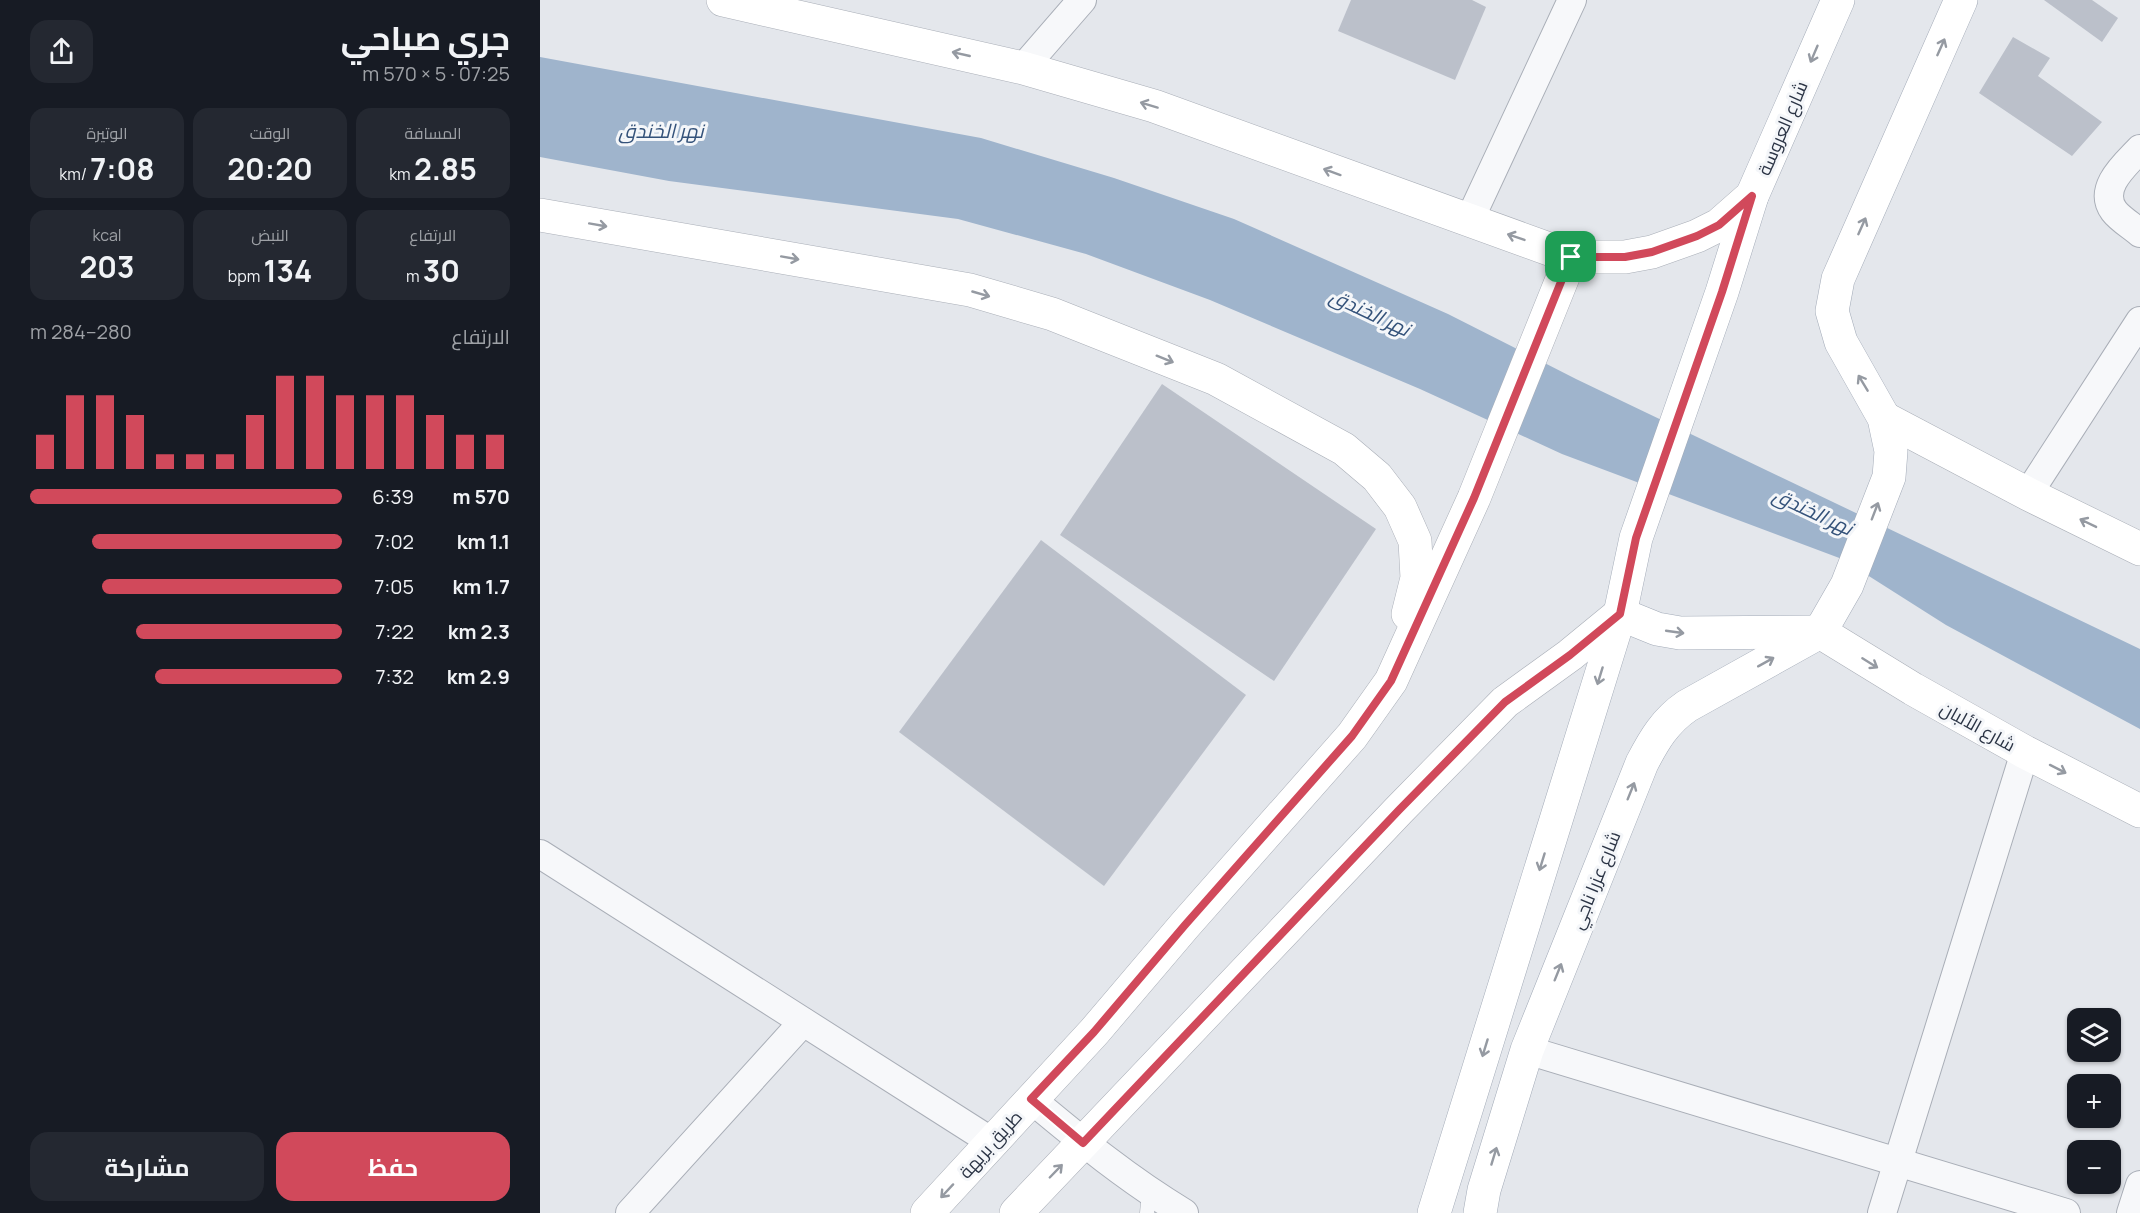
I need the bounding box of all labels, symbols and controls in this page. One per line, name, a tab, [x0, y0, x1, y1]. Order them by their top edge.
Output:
text: جري صباحي	[341, 15, 510, 60]
button: share	[30, 20, 93, 83]
one-way arrow	[1936, 38, 1947, 56]
one-way arrow	[1808, 44, 1819, 62]
one-way arrow	[952, 48, 971, 59]
text: 07:25 · 5 × 570 m	[362, 60, 510, 87]
street label: شارع العروسة	[1751, 77, 1814, 179]
one-way arrow	[1140, 99, 1159, 110]
water label: نهر الخندق	[618, 117, 706, 144]
text: الوتيرة	[86, 122, 128, 144]
text: الوقت	[250, 122, 290, 144]
text: المسافة	[405, 122, 461, 144]
text: 7:08	[90, 148, 155, 189]
text: 20:20	[227, 148, 313, 189]
text: 2.85	[414, 148, 477, 189]
text: /km	[59, 163, 90, 185]
text: km	[389, 163, 414, 185]
one-way arrow	[1324, 165, 1342, 176]
one-way arrow	[1857, 217, 1868, 235]
one-way arrow	[587, 220, 607, 231]
text: kcal	[92, 224, 122, 246]
text: النبض	[251, 224, 289, 246]
text: الارتفاع	[410, 224, 456, 246]
one-way arrow	[1507, 231, 1526, 242]
pin	[1545, 231, 1596, 282]
icon: arrive	[1554, 240, 1587, 273]
text: 203	[79, 246, 135, 287]
text: 134	[263, 250, 312, 291]
text: 30	[423, 250, 460, 291]
one-way arrow	[779, 253, 799, 264]
text: bpm	[228, 265, 263, 287]
text: m	[406, 265, 423, 287]
water label: نهر الخندق	[1326, 282, 1417, 343]
one-way arrow	[972, 289, 991, 300]
text: 280–284 m	[30, 318, 132, 345]
text: الارتفاع	[451, 323, 510, 350]
one-way arrow	[1155, 354, 1174, 365]
one-way arrow	[1857, 375, 1869, 392]
water label: نهر الخندق	[1769, 481, 1860, 542]
text: 6:39	[372, 483, 414, 510]
text: 570 m	[452, 483, 510, 510]
one-way arrow	[1871, 503, 1882, 521]
one-way arrow	[2079, 517, 2097, 529]
text: 7:02	[374, 528, 414, 555]
text: 1.1 km	[457, 528, 510, 555]
text: 7:05	[374, 573, 414, 600]
text: 1.7 km	[453, 573, 510, 600]
text: 7:22	[375, 618, 414, 645]
text: 2.3 km	[448, 618, 510, 645]
one-way arrow	[1665, 626, 1684, 637]
one-way arrow	[1757, 656, 1774, 668]
one-way arrow	[1861, 657, 1878, 669]
text: 7:32	[376, 663, 414, 690]
text: 2.9 km	[447, 663, 510, 690]
one-way arrow	[1594, 666, 1605, 685]
street label: شارع الألبان	[1936, 696, 2020, 757]
one-way arrow	[2049, 764, 2067, 776]
one-way arrow	[1626, 783, 1637, 801]
street label: شارع عزرا ناجي	[1564, 827, 1628, 934]
one-way arrow	[1536, 852, 1547, 871]
one-way arrow	[1553, 964, 1564, 982]
map controls	[2067, 1008, 2121, 1194]
button: layers	[2067, 1008, 2121, 1062]
one-way arrow	[1479, 1038, 1490, 1057]
button: +	[2067, 1074, 2121, 1128]
street label: طريق بريهة	[953, 1105, 1028, 1184]
button: مشاركة	[30, 1132, 264, 1201]
button: حفظ	[276, 1132, 510, 1201]
button: −	[2067, 1140, 2121, 1194]
one-way arrow	[1489, 1147, 1500, 1166]
one-way arrow	[1049, 1163, 1063, 1178]
one-way arrow	[940, 1183, 955, 1198]

